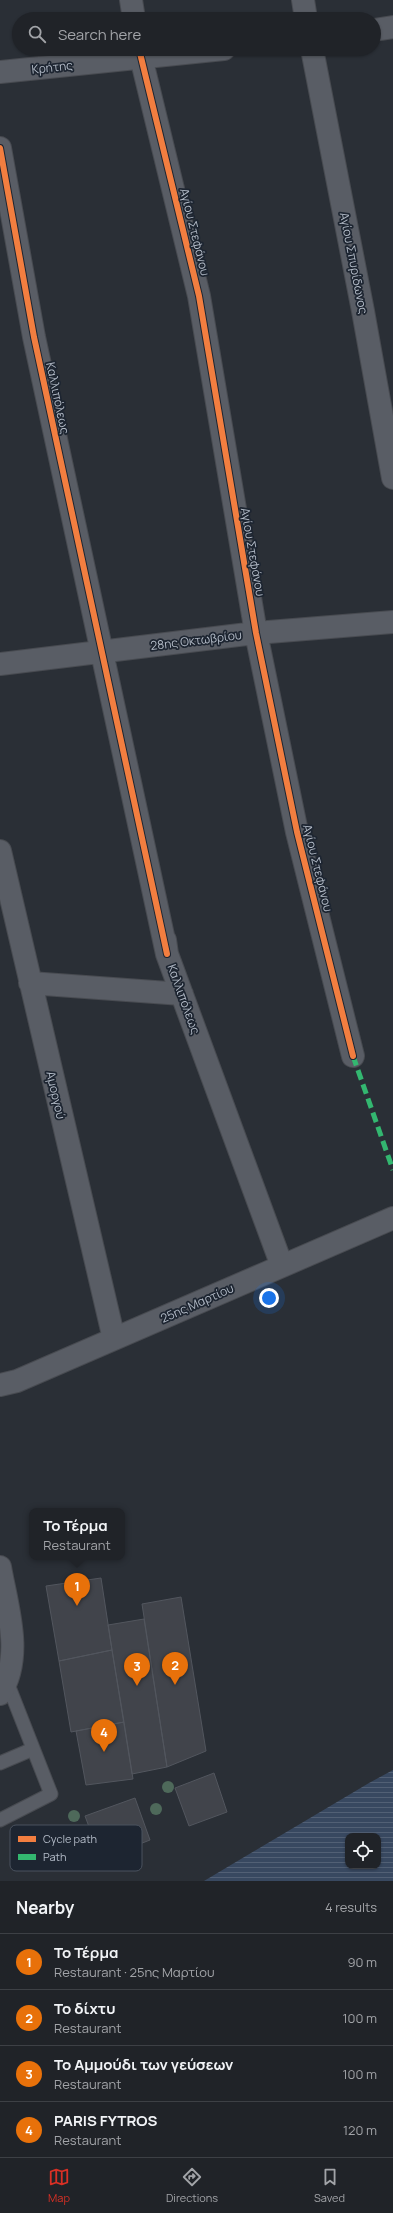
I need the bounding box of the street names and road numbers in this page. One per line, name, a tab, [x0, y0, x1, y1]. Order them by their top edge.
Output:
street label: Κρήτης	[31, 56, 74, 78]
street label: Αγίου Στεφάνου	[176, 186, 214, 278]
street label: Αγίου Σπυρίδωνος	[336, 211, 372, 316]
street label: Καλλιπόλεως	[42, 360, 74, 436]
street label: Αγίου Στεφάνου	[237, 506, 269, 598]
street label: 28ης Οκτωβρίου	[149, 626, 243, 654]
street label: Αγίου Στεφάνου	[299, 822, 337, 914]
street label: Καλλιπόλεως	[164, 962, 205, 1037]
street label: Αμοργού	[42, 1069, 70, 1121]
street label: 25ης Μαρτίου	[158, 1279, 236, 1327]

